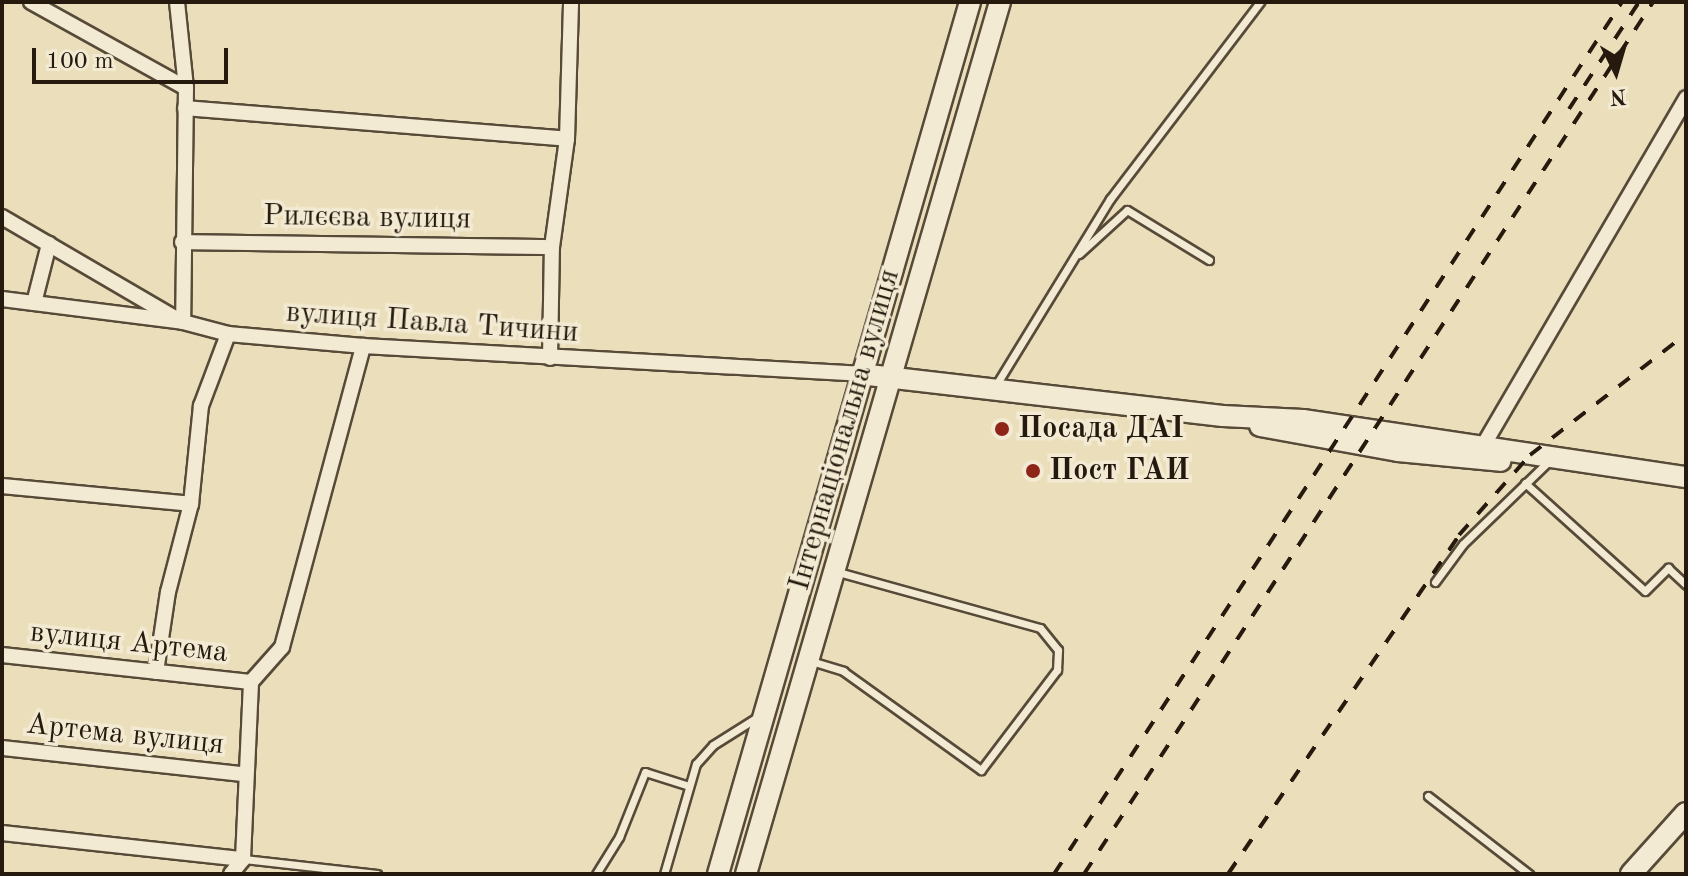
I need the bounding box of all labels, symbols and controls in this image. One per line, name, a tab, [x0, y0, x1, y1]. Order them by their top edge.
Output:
scale bar	[36, 32, 232, 82]
north arrow	[1576, 32, 1656, 112]
text: 100 m	[46, 50, 114, 74]
text: N	[1609, 84, 1627, 108]
street label: Рилєєва вулиця	[263, 198, 471, 238]
street label: Інтернаціональна вулиця	[782, 265, 908, 595]
street label: вулиця Павла Тичини	[285, 295, 579, 351]
place label: Посада ДАІ	[1018, 411, 1184, 447]
marker: Посада ДАІ	[993, 420, 1011, 438]
place label: Пост ГАИ	[1049, 453, 1190, 489]
marker: Пост ГАИ	[1024, 462, 1042, 480]
street label: вулиця Артема	[28, 615, 230, 671]
street label: Артема вулиця	[24, 707, 226, 763]

